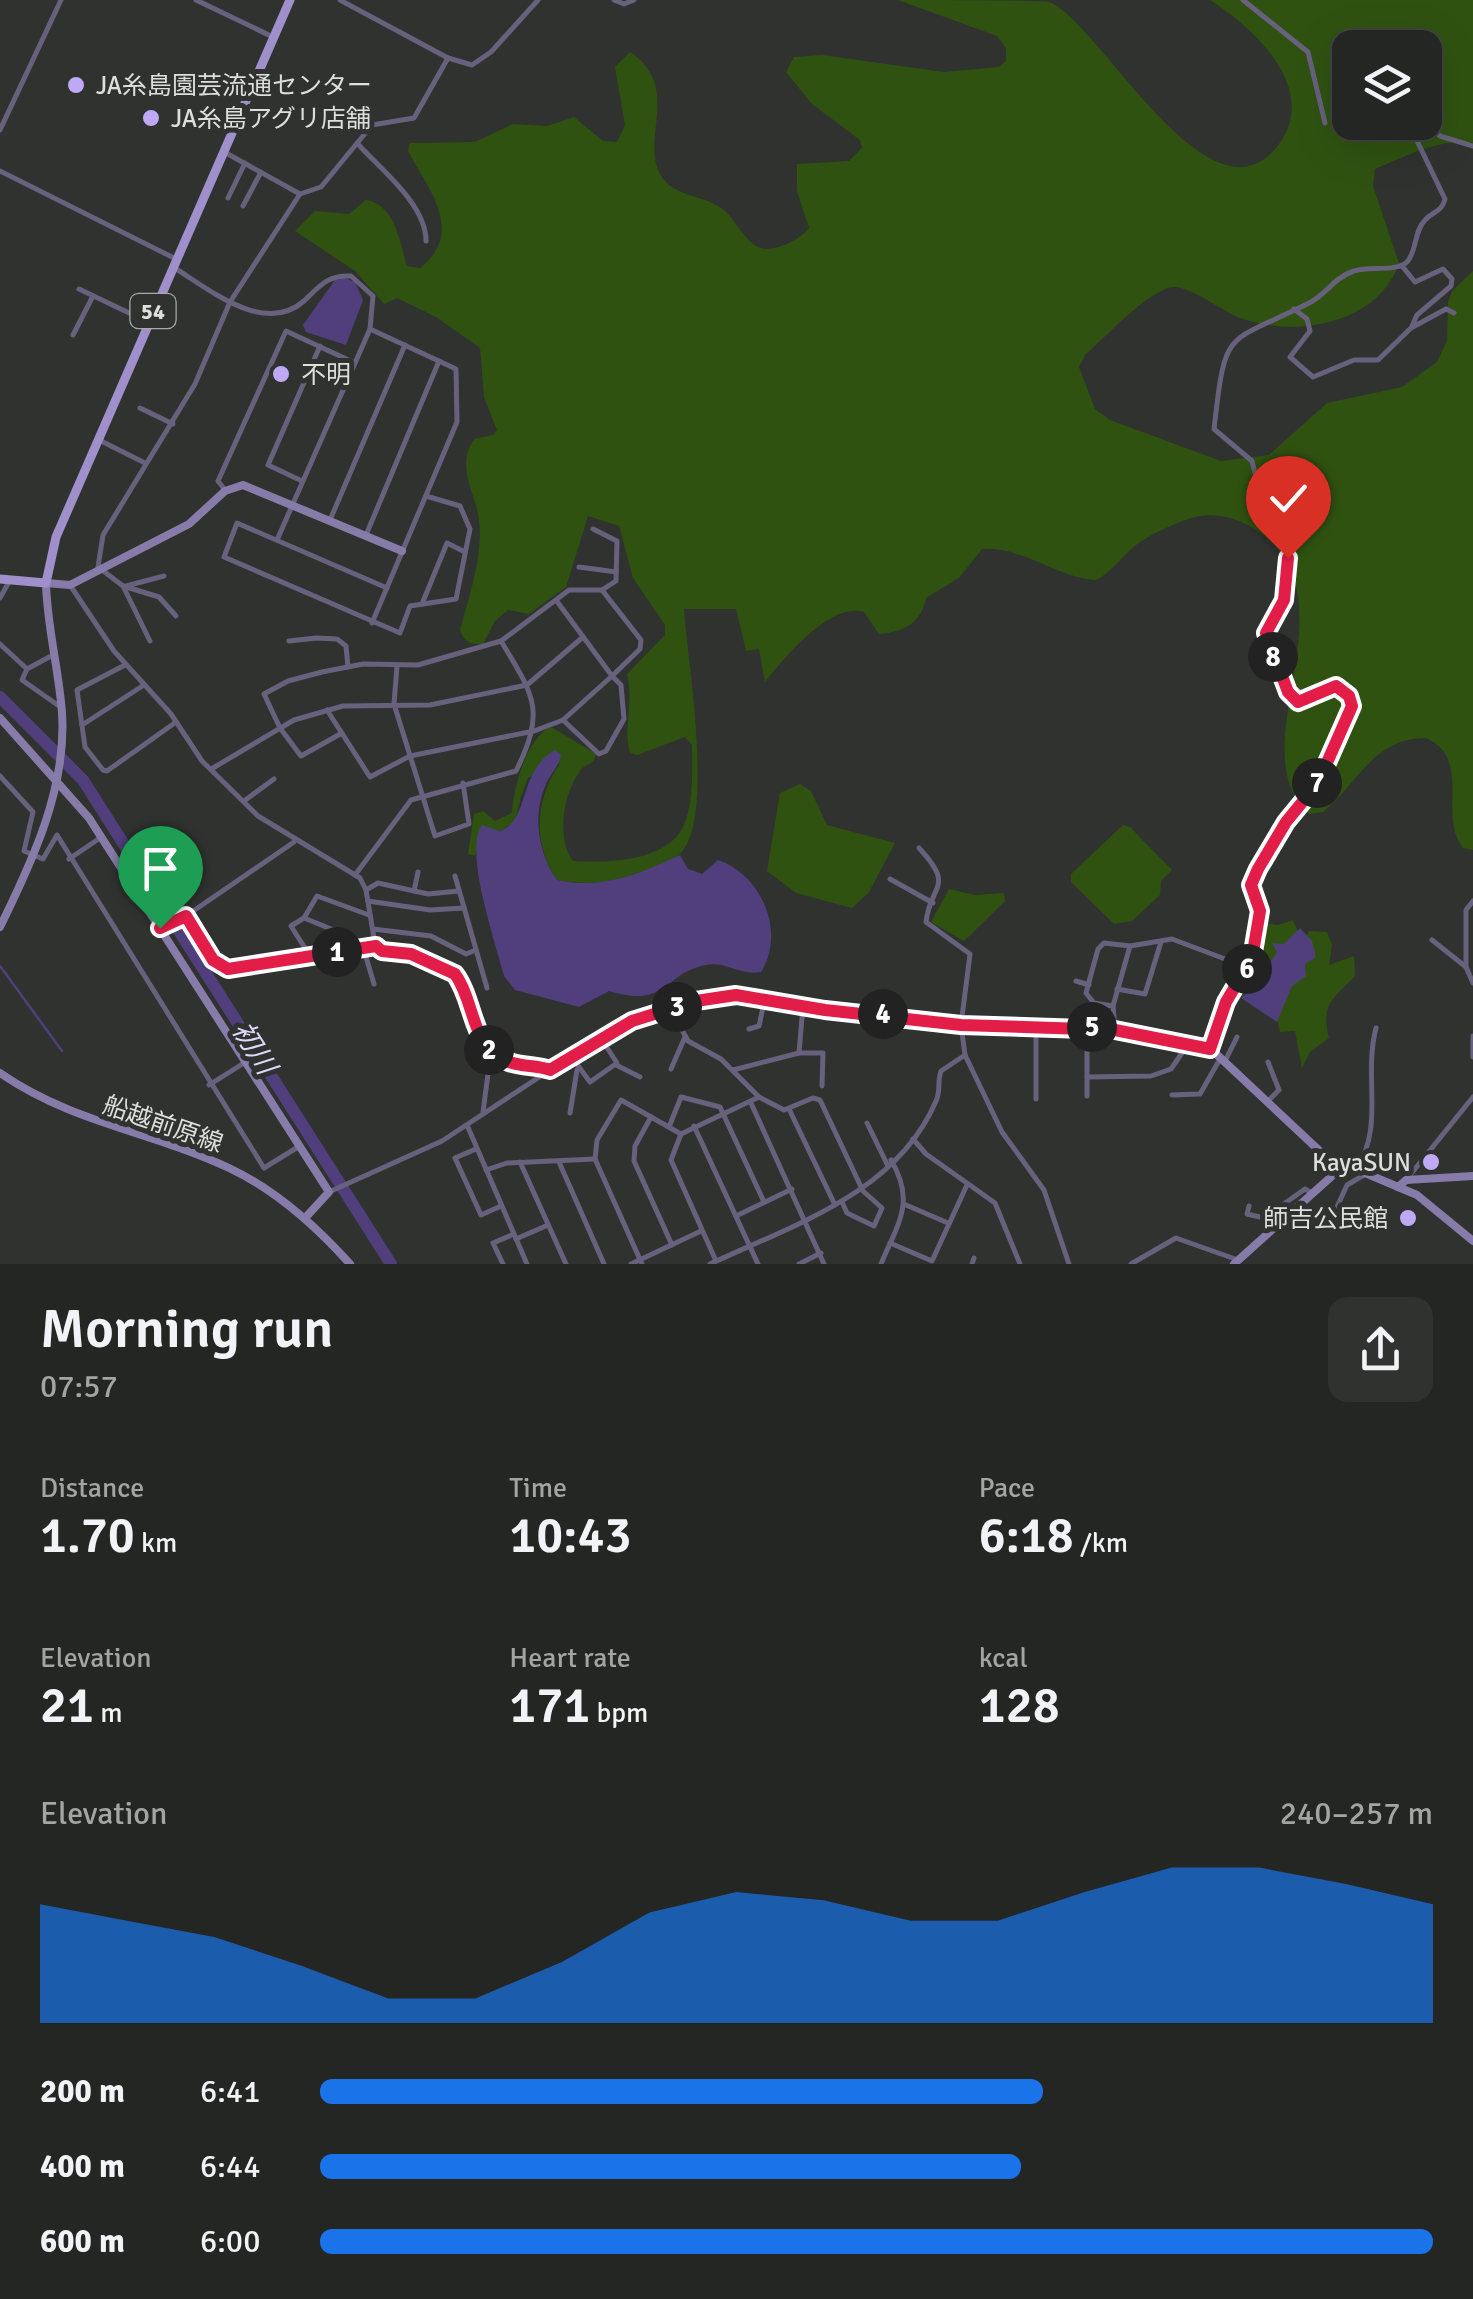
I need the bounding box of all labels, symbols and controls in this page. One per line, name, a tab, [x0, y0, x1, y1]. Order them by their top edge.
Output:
map controls	[1332, 30, 1442, 140]
button: layers	[1332, 30, 1442, 140]
place label: JA糸島園芸流通センター	[96, 70, 372, 101]
marker: JA糸島園芸流通センター	[65, 74, 87, 96]
place label: JA糸島アグリ店舗	[171, 103, 371, 134]
marker: JA糸島アグリ店舗	[140, 107, 162, 129]
road number: 54	[130, 294, 176, 328]
place label: 不明	[301, 359, 351, 390]
marker: 不明	[270, 363, 292, 385]
pin	[1246, 456, 1331, 559]
icon: check	[1261, 471, 1316, 526]
pin: 8	[1248, 632, 1298, 682]
text: 8	[1265, 640, 1281, 674]
pin: 7	[1292, 758, 1342, 808]
text: 7	[1309, 766, 1325, 800]
pin	[118, 826, 203, 929]
icon: arrive	[133, 841, 188, 896]
pin: 1	[312, 927, 362, 977]
text: 1	[329, 935, 345, 969]
pin: 6	[1222, 944, 1272, 994]
text: 6	[1239, 952, 1255, 986]
pin: 3	[652, 982, 702, 1032]
pin: 4	[858, 989, 908, 1039]
text: 3	[669, 990, 685, 1024]
text: 4	[875, 997, 891, 1031]
pin: 5	[1067, 1002, 1117, 1052]
text: 5	[1084, 1010, 1100, 1044]
water label: 初川	[225, 1015, 285, 1083]
pin: 2	[464, 1025, 514, 1075]
text: 2	[481, 1033, 497, 1067]
street label: 船越前原線	[99, 1089, 227, 1159]
place label: KayaSUN	[1312, 1147, 1411, 1178]
marker: KayaSUN	[1420, 1151, 1442, 1173]
place label: 師吉公民館	[1263, 1203, 1388, 1234]
marker: 師吉公民館	[1397, 1207, 1419, 1229]
text: Morning run	[40, 1295, 333, 1363]
button: share	[1328, 1297, 1433, 1402]
text: 07:57	[40, 1367, 118, 1406]
text: Distance	[40, 1471, 144, 1505]
text: Time	[509, 1471, 567, 1505]
text: Pace	[979, 1471, 1035, 1505]
text: 1.70	[40, 1505, 135, 1567]
text: 10:43	[509, 1505, 631, 1567]
text: 6:18	[979, 1505, 1074, 1567]
text: km	[135, 1526, 177, 1560]
text: /km	[1074, 1526, 1128, 1560]
text: Elevation	[40, 1641, 152, 1675]
text: Heart rate	[509, 1641, 631, 1675]
text: kcal	[979, 1641, 1028, 1675]
text: 21	[40, 1675, 94, 1737]
text: 171	[509, 1675, 590, 1737]
text: 128	[979, 1675, 1060, 1737]
text: m	[94, 1696, 123, 1730]
text: bpm	[590, 1696, 648, 1730]
text: Elevation	[40, 1794, 167, 1833]
text: 240–257 m	[1280, 1794, 1433, 1833]
text: 200 m	[40, 2072, 125, 2111]
text: 6:41	[200, 2072, 260, 2111]
text: 400 m	[40, 2147, 125, 2186]
text: 6:44	[200, 2147, 260, 2186]
text: 600 m	[40, 2222, 125, 2261]
text: 6:00	[200, 2222, 260, 2261]

